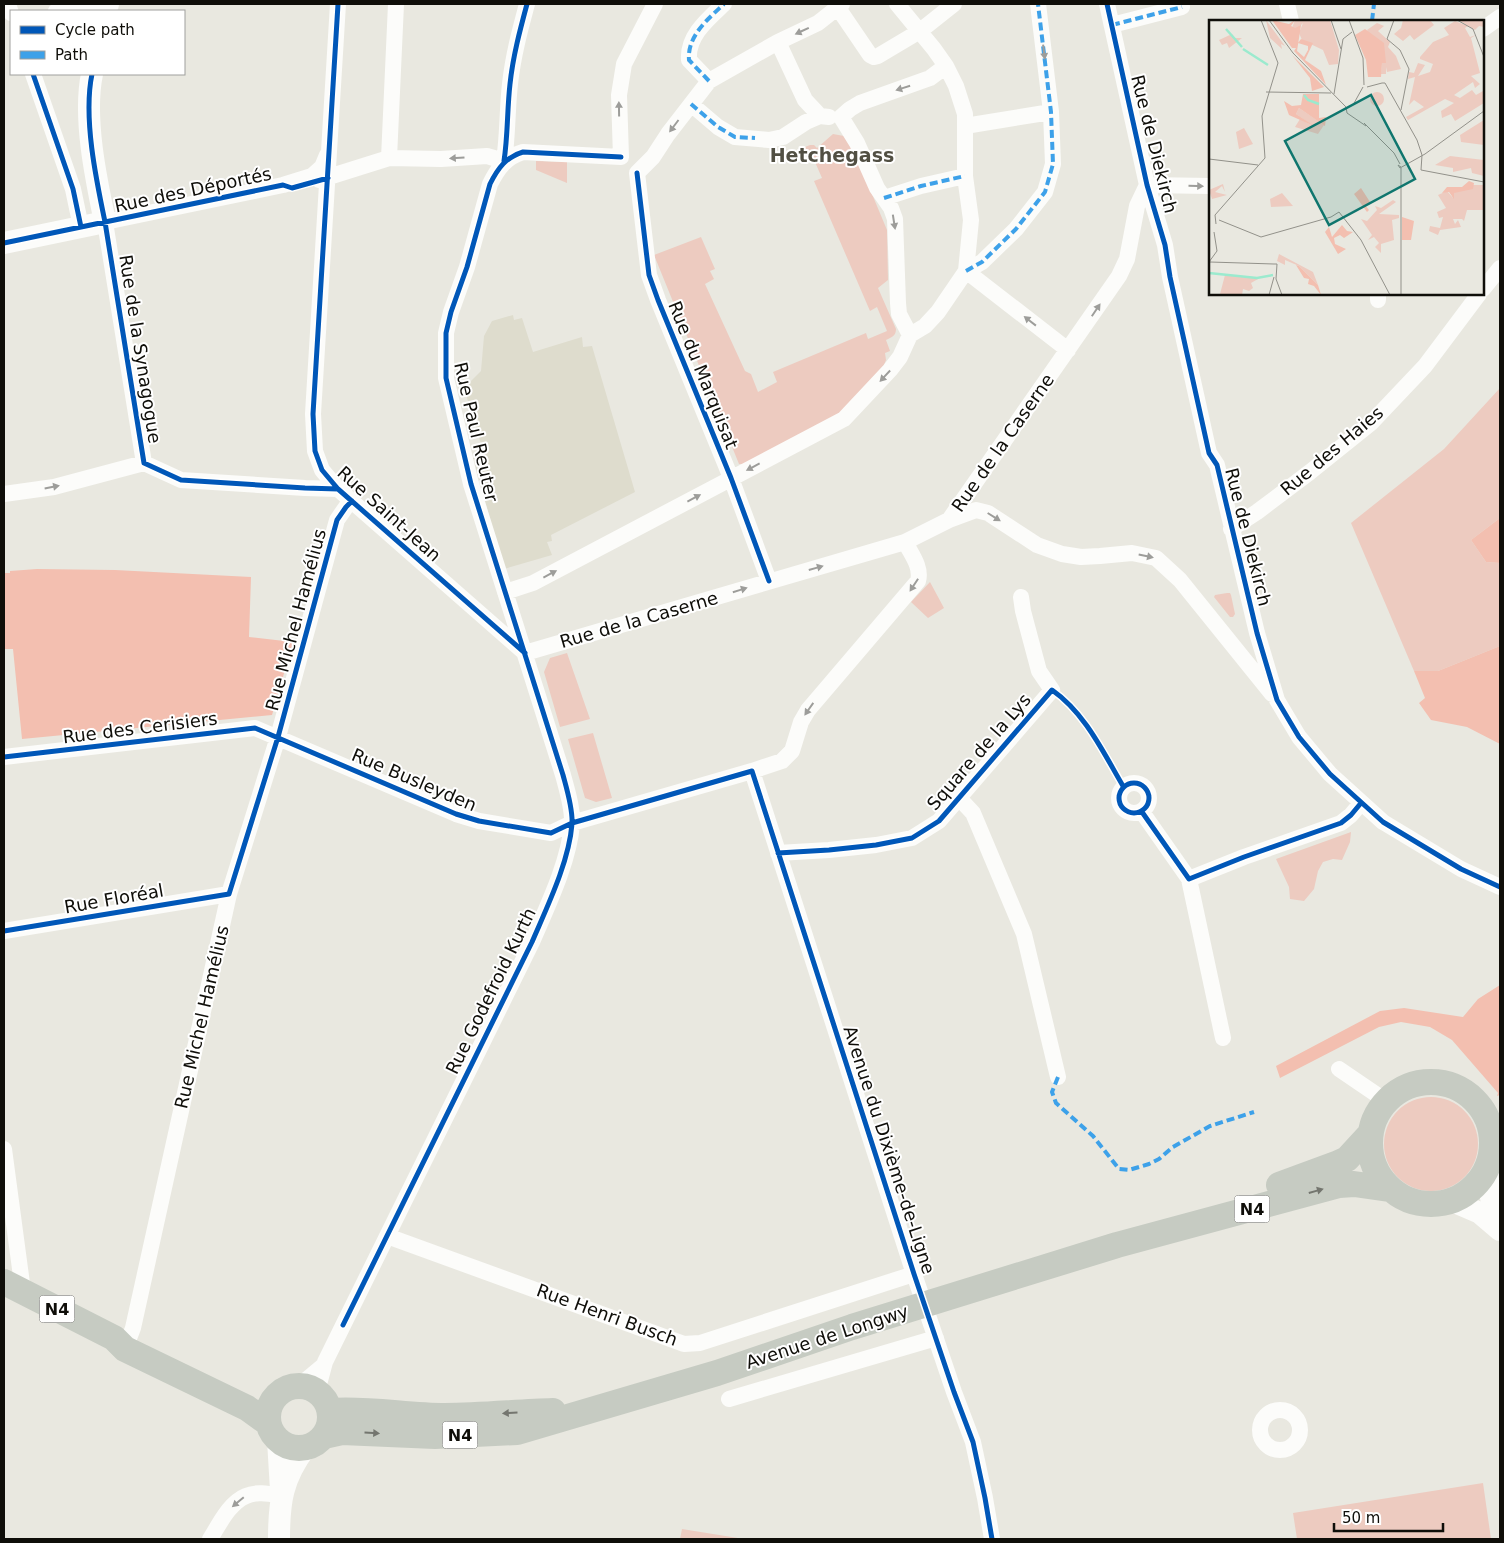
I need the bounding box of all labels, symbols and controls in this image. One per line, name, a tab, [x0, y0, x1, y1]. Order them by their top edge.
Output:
legend	[10, 10, 185, 75]
inset map	[1209, 20, 1484, 295]
text: Cycle path	[55, 21, 135, 39]
one-way arrow	[795, 27, 809, 35]
one-way arrow	[1040, 44, 1048, 60]
text: Path	[55, 46, 88, 64]
street label: Rue de Diekirch	[1127, 73, 1182, 215]
one-way arrow	[895, 85, 910, 92]
one-way arrow	[615, 100, 623, 116]
one-way arrow	[669, 119, 679, 133]
district label: Hetchegass	[770, 144, 894, 166]
one-way arrow	[448, 154, 464, 162]
street label: Rue des Déportés	[113, 163, 273, 216]
one-way arrow	[1188, 182, 1204, 190]
one-way arrow	[891, 215, 899, 231]
street label: Rue de la Synagogue	[115, 253, 166, 445]
street label: Rue du Marquisat	[664, 298, 743, 452]
one-way arrow	[1091, 303, 1101, 317]
one-way arrow	[1024, 315, 1037, 326]
street label: Rue Paul Reuter	[450, 360, 503, 504]
one-way arrow	[879, 369, 891, 381]
street label: Rue de la Caserne	[947, 370, 1058, 516]
street label: Rue des Haies	[1276, 402, 1387, 500]
street label: Rue Saint-Jean	[333, 462, 445, 566]
one-way arrow	[746, 463, 760, 472]
street label: Rue de Diekirch	[1221, 466, 1276, 608]
one-way arrow	[44, 483, 60, 491]
one-way arrow	[686, 494, 701, 502]
one-way arrow	[988, 513, 1001, 522]
street label: Rue Michel Hamélius	[261, 527, 330, 713]
one-way arrow	[1139, 552, 1154, 560]
one-way arrow	[808, 563, 823, 571]
one-way arrow	[542, 570, 557, 578]
one-way arrow	[910, 579, 919, 592]
one-way arrow	[732, 586, 747, 594]
street label: Rue de la Caserne	[557, 587, 720, 652]
street label: Square de la Lys	[922, 689, 1035, 814]
one-way arrow	[804, 702, 814, 716]
street label: Rue des Cerisiers	[61, 708, 219, 747]
street label: Rue Busleyden	[349, 744, 480, 815]
street label: Rue Floréal	[63, 879, 165, 918]
street label: Rue Godefroid Kurth	[441, 904, 540, 1077]
street label: Rue Michel Hamélius	[170, 923, 233, 1111]
street label: Avenue du Dixième-de-Ligne	[839, 1023, 940, 1277]
one-way arrow	[1308, 1187, 1323, 1195]
road number: N4	[1234, 1196, 1270, 1222]
street label: Rue Henri Busch	[534, 1279, 681, 1350]
road number: N4	[40, 1296, 74, 1322]
street label: Avenue de Longwy	[743, 1300, 911, 1373]
one-way arrow	[502, 1409, 518, 1417]
road number: N4	[442, 1422, 478, 1448]
one-way arrow	[365, 1429, 381, 1437]
one-way arrow	[231, 1497, 244, 1508]
scale bar	[1334, 1500, 1443, 1532]
text: 50 m	[1342, 1509, 1380, 1527]

